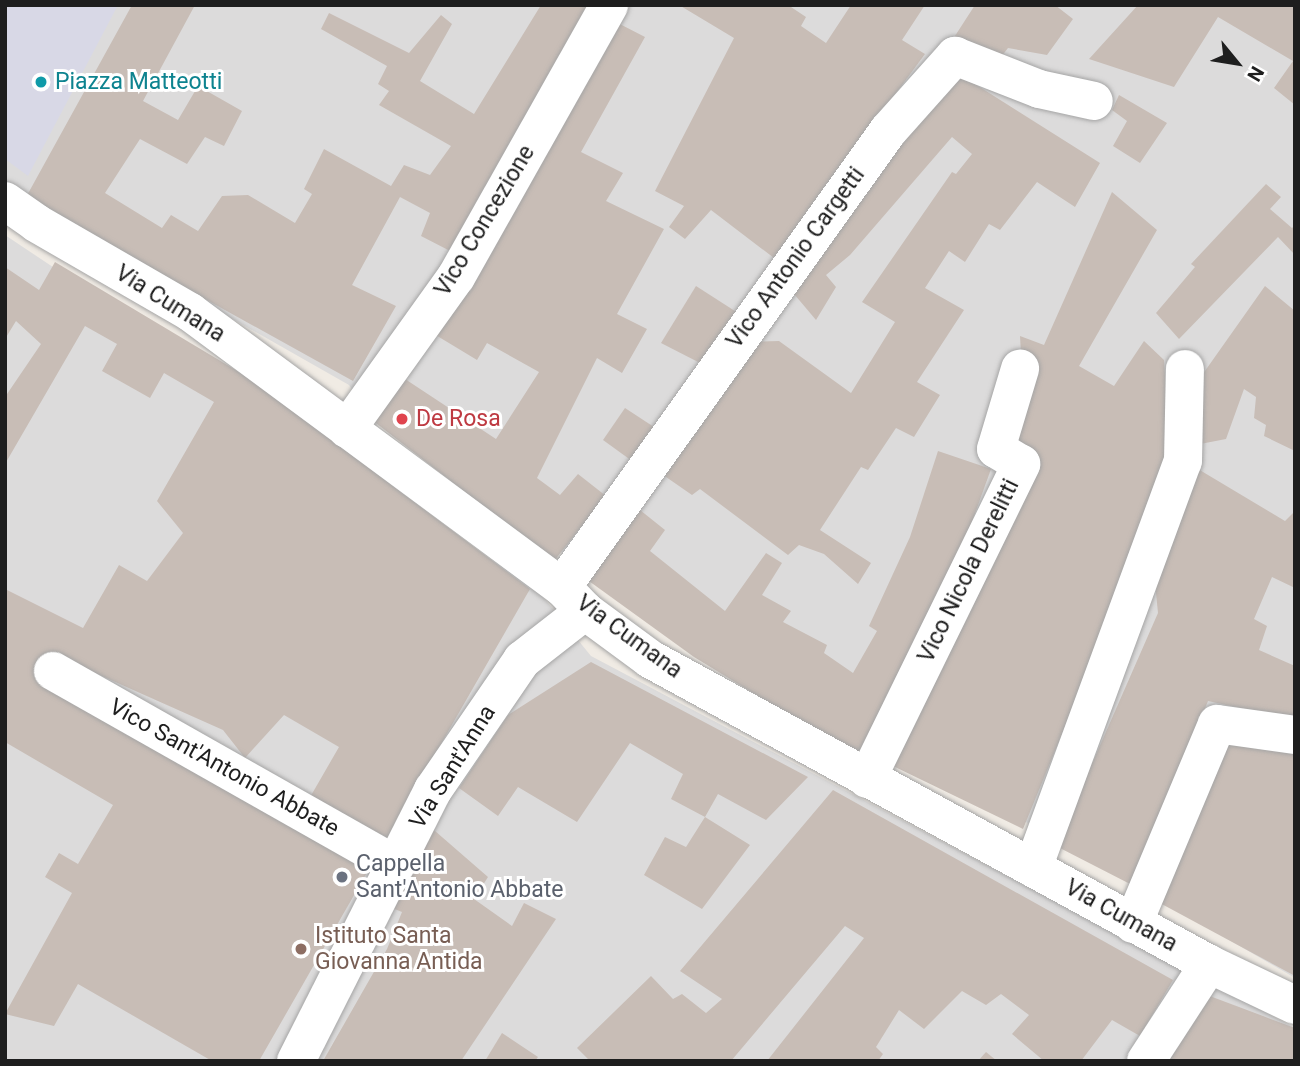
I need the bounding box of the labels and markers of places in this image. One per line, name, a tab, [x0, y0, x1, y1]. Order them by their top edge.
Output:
place label: Piazza Matteotti	[55, 68, 222, 96]
marker: Piazza Matteotti	[33, 74, 49, 90]
place label: De Rosa	[416, 405, 501, 433]
marker: De Rosa	[394, 411, 410, 427]
place label: Cappella Sant'Antonio Abbate	[356, 850, 563, 904]
marker: Cappella Sant'Antonio Abbate	[334, 869, 350, 885]
place label: Istituto Santa Giovanna Antida	[315, 922, 483, 976]
marker: Istituto Santa Giovanna Antida	[293, 941, 309, 957]

